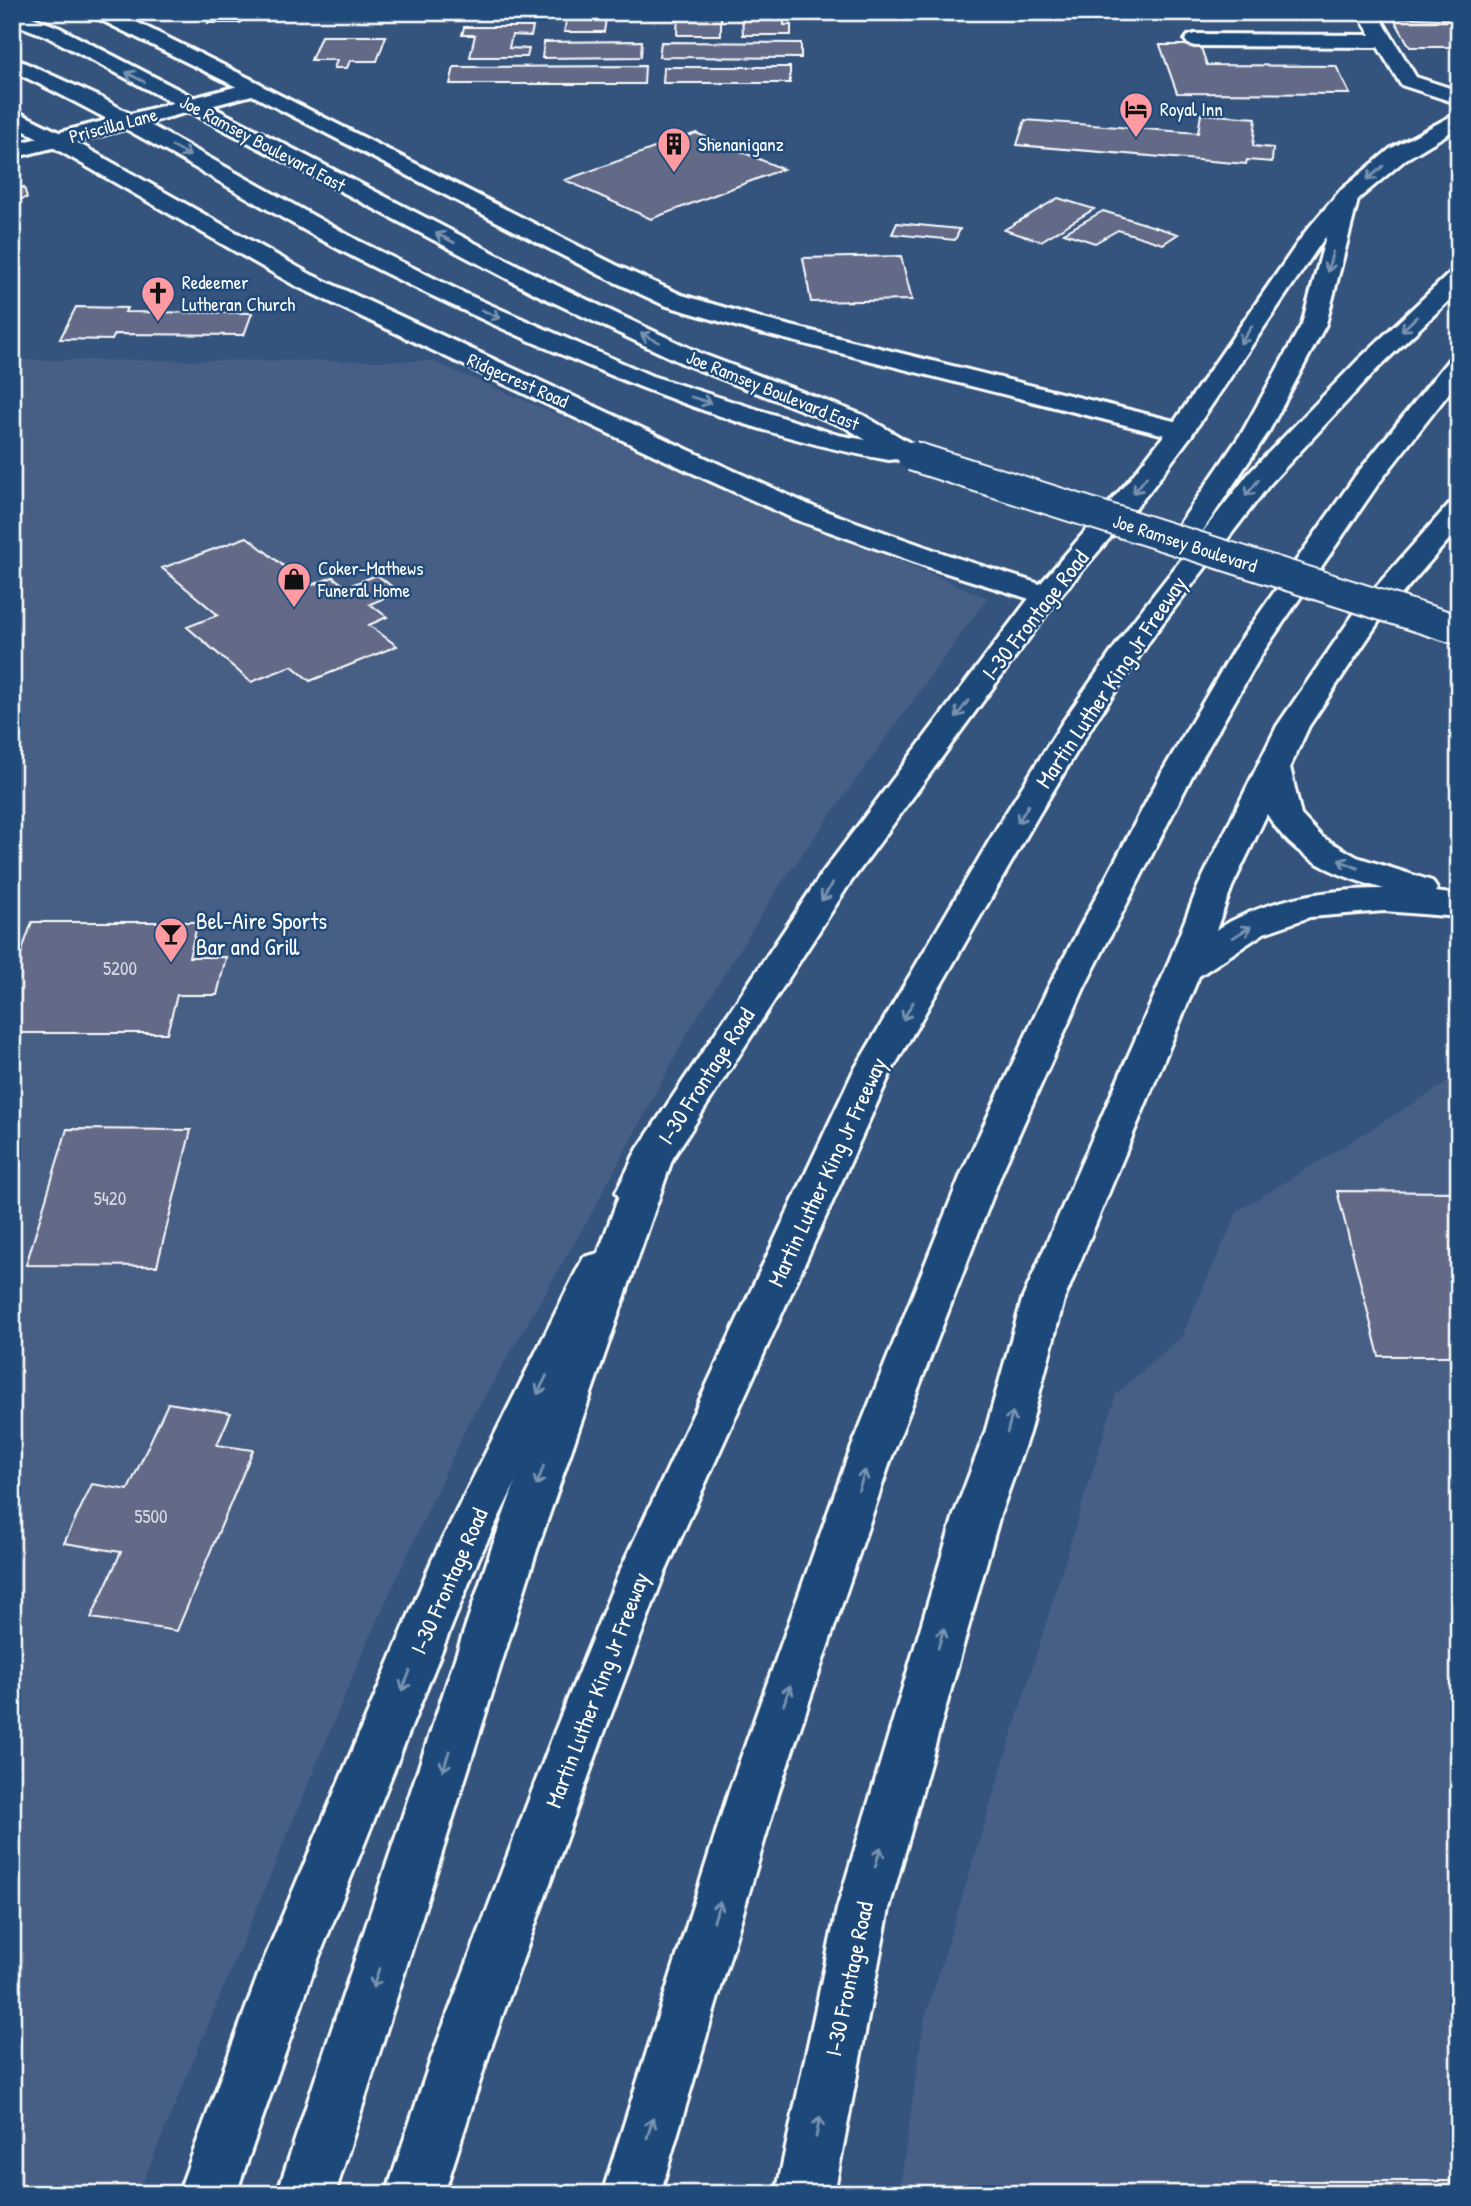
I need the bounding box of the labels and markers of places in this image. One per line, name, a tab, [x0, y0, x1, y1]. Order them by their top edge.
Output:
hotel icon: Royal Inn	[1117, 90, 1155, 139]
place label: Royal Inn	[1160, 96, 1223, 122]
building icon: Shenaniganz	[655, 125, 693, 174]
place label: Shenaniganz	[698, 131, 784, 157]
place label: Redeemer Lutheran Church	[182, 269, 295, 317]
church icon: Redeemer Lutheran Church	[139, 274, 177, 323]
place label: Coker-Mathews Funeral Home	[317, 555, 423, 603]
shop icon: Coker-Mathews Funeral Home	[275, 560, 313, 609]
place label: Bel-Aire Sports Bar and Grill	[196, 905, 327, 962]
bar icon: Bel-Aire Sports Bar and Grill	[152, 915, 190, 964]

